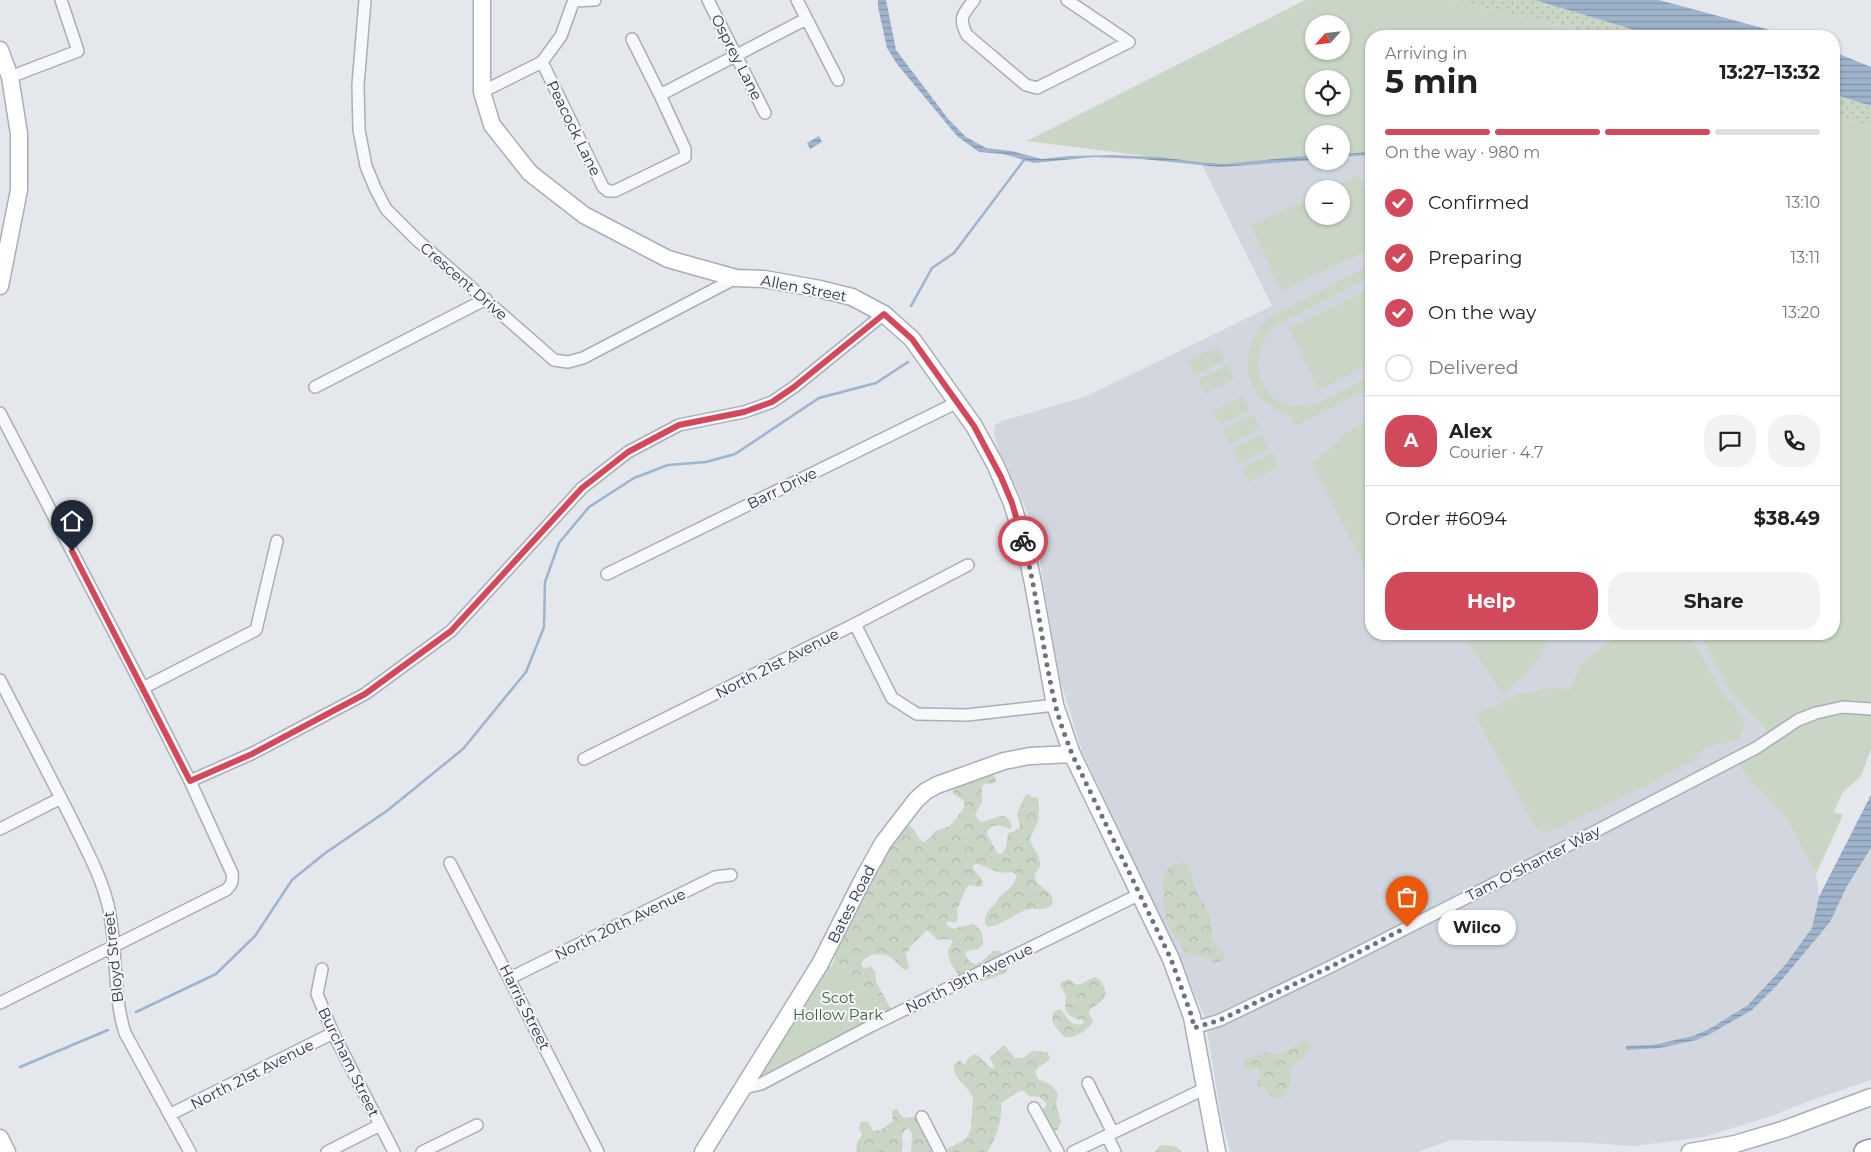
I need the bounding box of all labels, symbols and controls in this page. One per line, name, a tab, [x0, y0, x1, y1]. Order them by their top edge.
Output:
street label: Osprey Lane	[707, 11, 767, 103]
north arrow	[1305, 15, 1350, 60]
map controls	[1305, 15, 1350, 225]
text: Arriving in	[1385, 44, 1467, 63]
text: 13:27–13:32	[1719, 61, 1820, 84]
text: 5 min	[1385, 62, 1478, 101]
button: locate	[1305, 70, 1350, 115]
street label: Peacock Lane	[543, 77, 605, 179]
button: +	[1305, 125, 1350, 170]
text: On the way · 980 m	[1385, 143, 1540, 162]
button: −	[1305, 180, 1350, 225]
icon: check	[1385, 189, 1413, 217]
text: Confirmed	[1428, 191, 1529, 214]
text: 13:10	[1785, 193, 1820, 212]
street label: Crescent Drive	[416, 238, 512, 324]
icon: check	[1385, 244, 1413, 272]
text: Preparing	[1428, 246, 1523, 269]
text: 13:11	[1790, 248, 1820, 267]
street label: Allen Street	[759, 270, 849, 306]
icon: check	[1385, 299, 1413, 327]
text: On the way	[1428, 301, 1536, 324]
text: 13:20	[1782, 303, 1820, 322]
text: Delivered	[1428, 356, 1519, 379]
button: chat	[1704, 415, 1756, 467]
button: phone	[1768, 415, 1820, 467]
text: Alex	[1449, 420, 1492, 443]
text: A	[1404, 429, 1418, 452]
text: Courier · 4.7	[1449, 443, 1543, 462]
street label: Barr Drive	[744, 463, 820, 513]
pin	[51, 500, 93, 551]
icon: home	[58, 507, 86, 535]
text: Order #6094	[1385, 507, 1507, 530]
text: $38.49	[1754, 507, 1820, 530]
courier	[998, 516, 1048, 566]
icon: bike	[1009, 527, 1037, 555]
button: Help	[1385, 572, 1598, 630]
button: Share	[1608, 572, 1820, 630]
street label: North 21st Avenue	[712, 624, 842, 702]
street label: Tam O'Shanter Way	[1463, 821, 1604, 905]
street label: Bates Road	[823, 862, 879, 946]
pin	[1386, 876, 1428, 927]
icon: bag	[1393, 883, 1421, 911]
street label: North 20th Avenue	[551, 884, 689, 964]
street label: Bloyd Street	[99, 910, 127, 1004]
callout: Wilco	[1437, 910, 1514, 944]
text: Wilco	[1453, 918, 1501, 937]
street label: North 19th Avenue	[902, 939, 1036, 1017]
street label: Harris Street	[495, 961, 555, 1053]
park label: Scot Hollow Park	[793, 988, 883, 1024]
street label: Burcham Street	[314, 1004, 384, 1120]
street label: North 21st Avenue	[187, 1035, 317, 1113]

